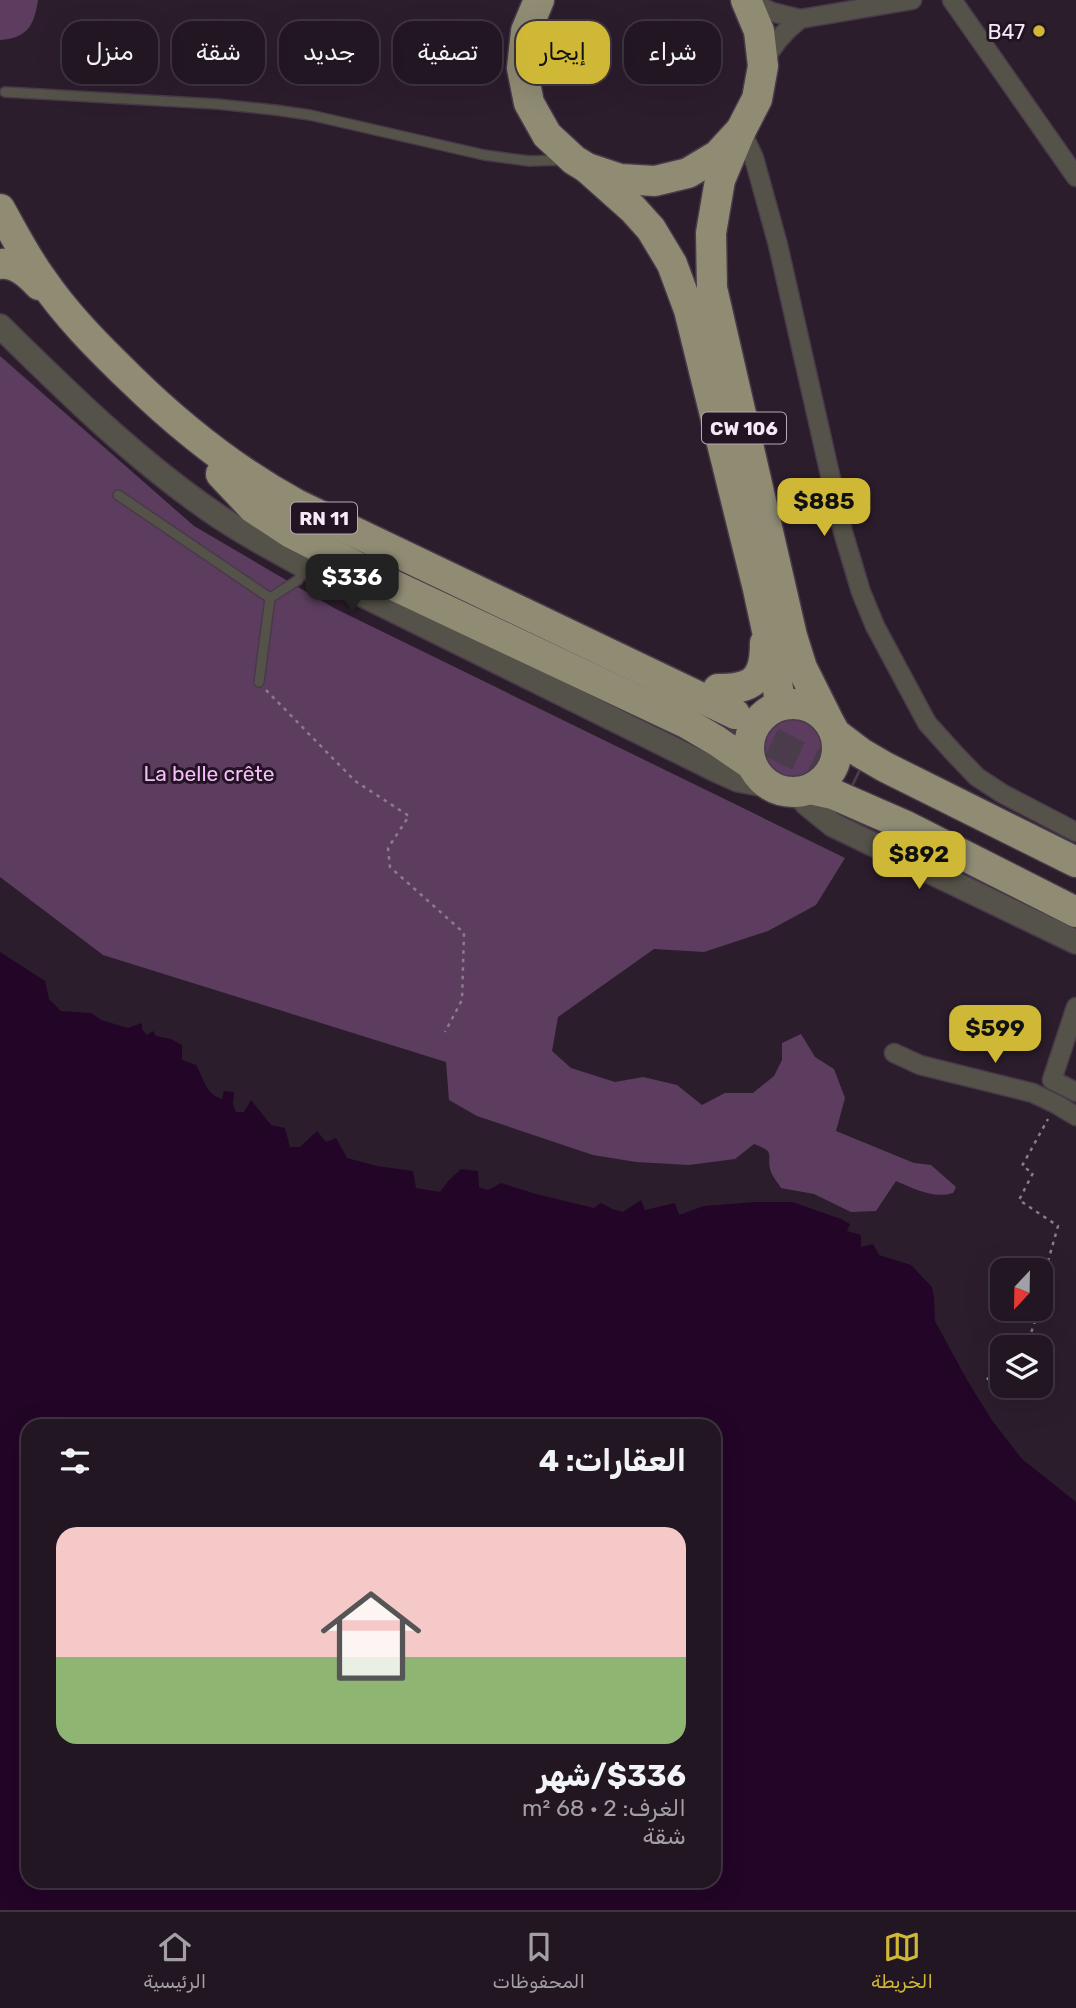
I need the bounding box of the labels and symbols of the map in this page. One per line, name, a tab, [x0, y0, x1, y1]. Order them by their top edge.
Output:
place label: B47	[988, 19, 1025, 44]
marker: B47	[1031, 23, 1047, 39]
road number: CW 106	[702, 412, 786, 444]
pin: $885	[783, 478, 865, 538]
road number: RN 11	[291, 503, 357, 534]
pin: $336	[311, 554, 393, 614]
park label: La belle crête	[144, 761, 274, 786]
pin: $892	[878, 832, 960, 891]
pin: $599	[954, 1006, 1036, 1065]
north arrow	[990, 1258, 1054, 1321]

